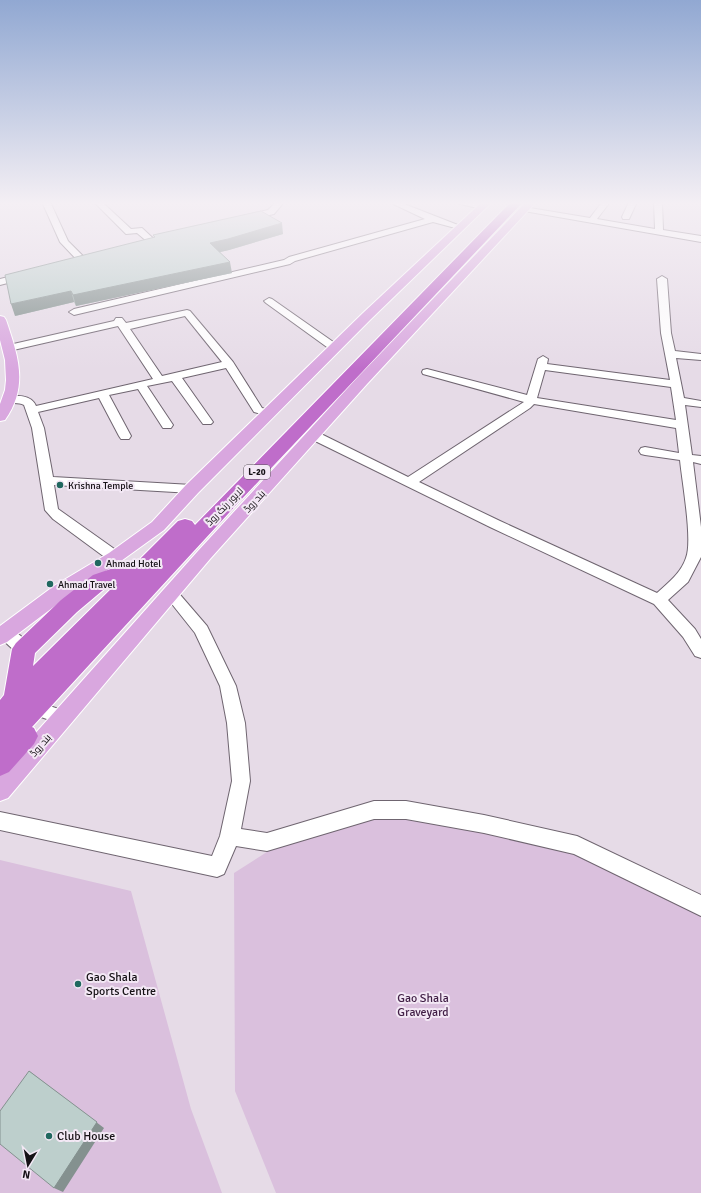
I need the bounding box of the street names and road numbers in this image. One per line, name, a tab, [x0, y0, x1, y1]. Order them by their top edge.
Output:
road number: L-20	[244, 465, 270, 479]
street label: لاہور رنگ روڈ	[204, 485, 246, 528]
street label: بند روڈ	[242, 488, 268, 515]
street label: بند روڈ	[28, 732, 54, 759]

